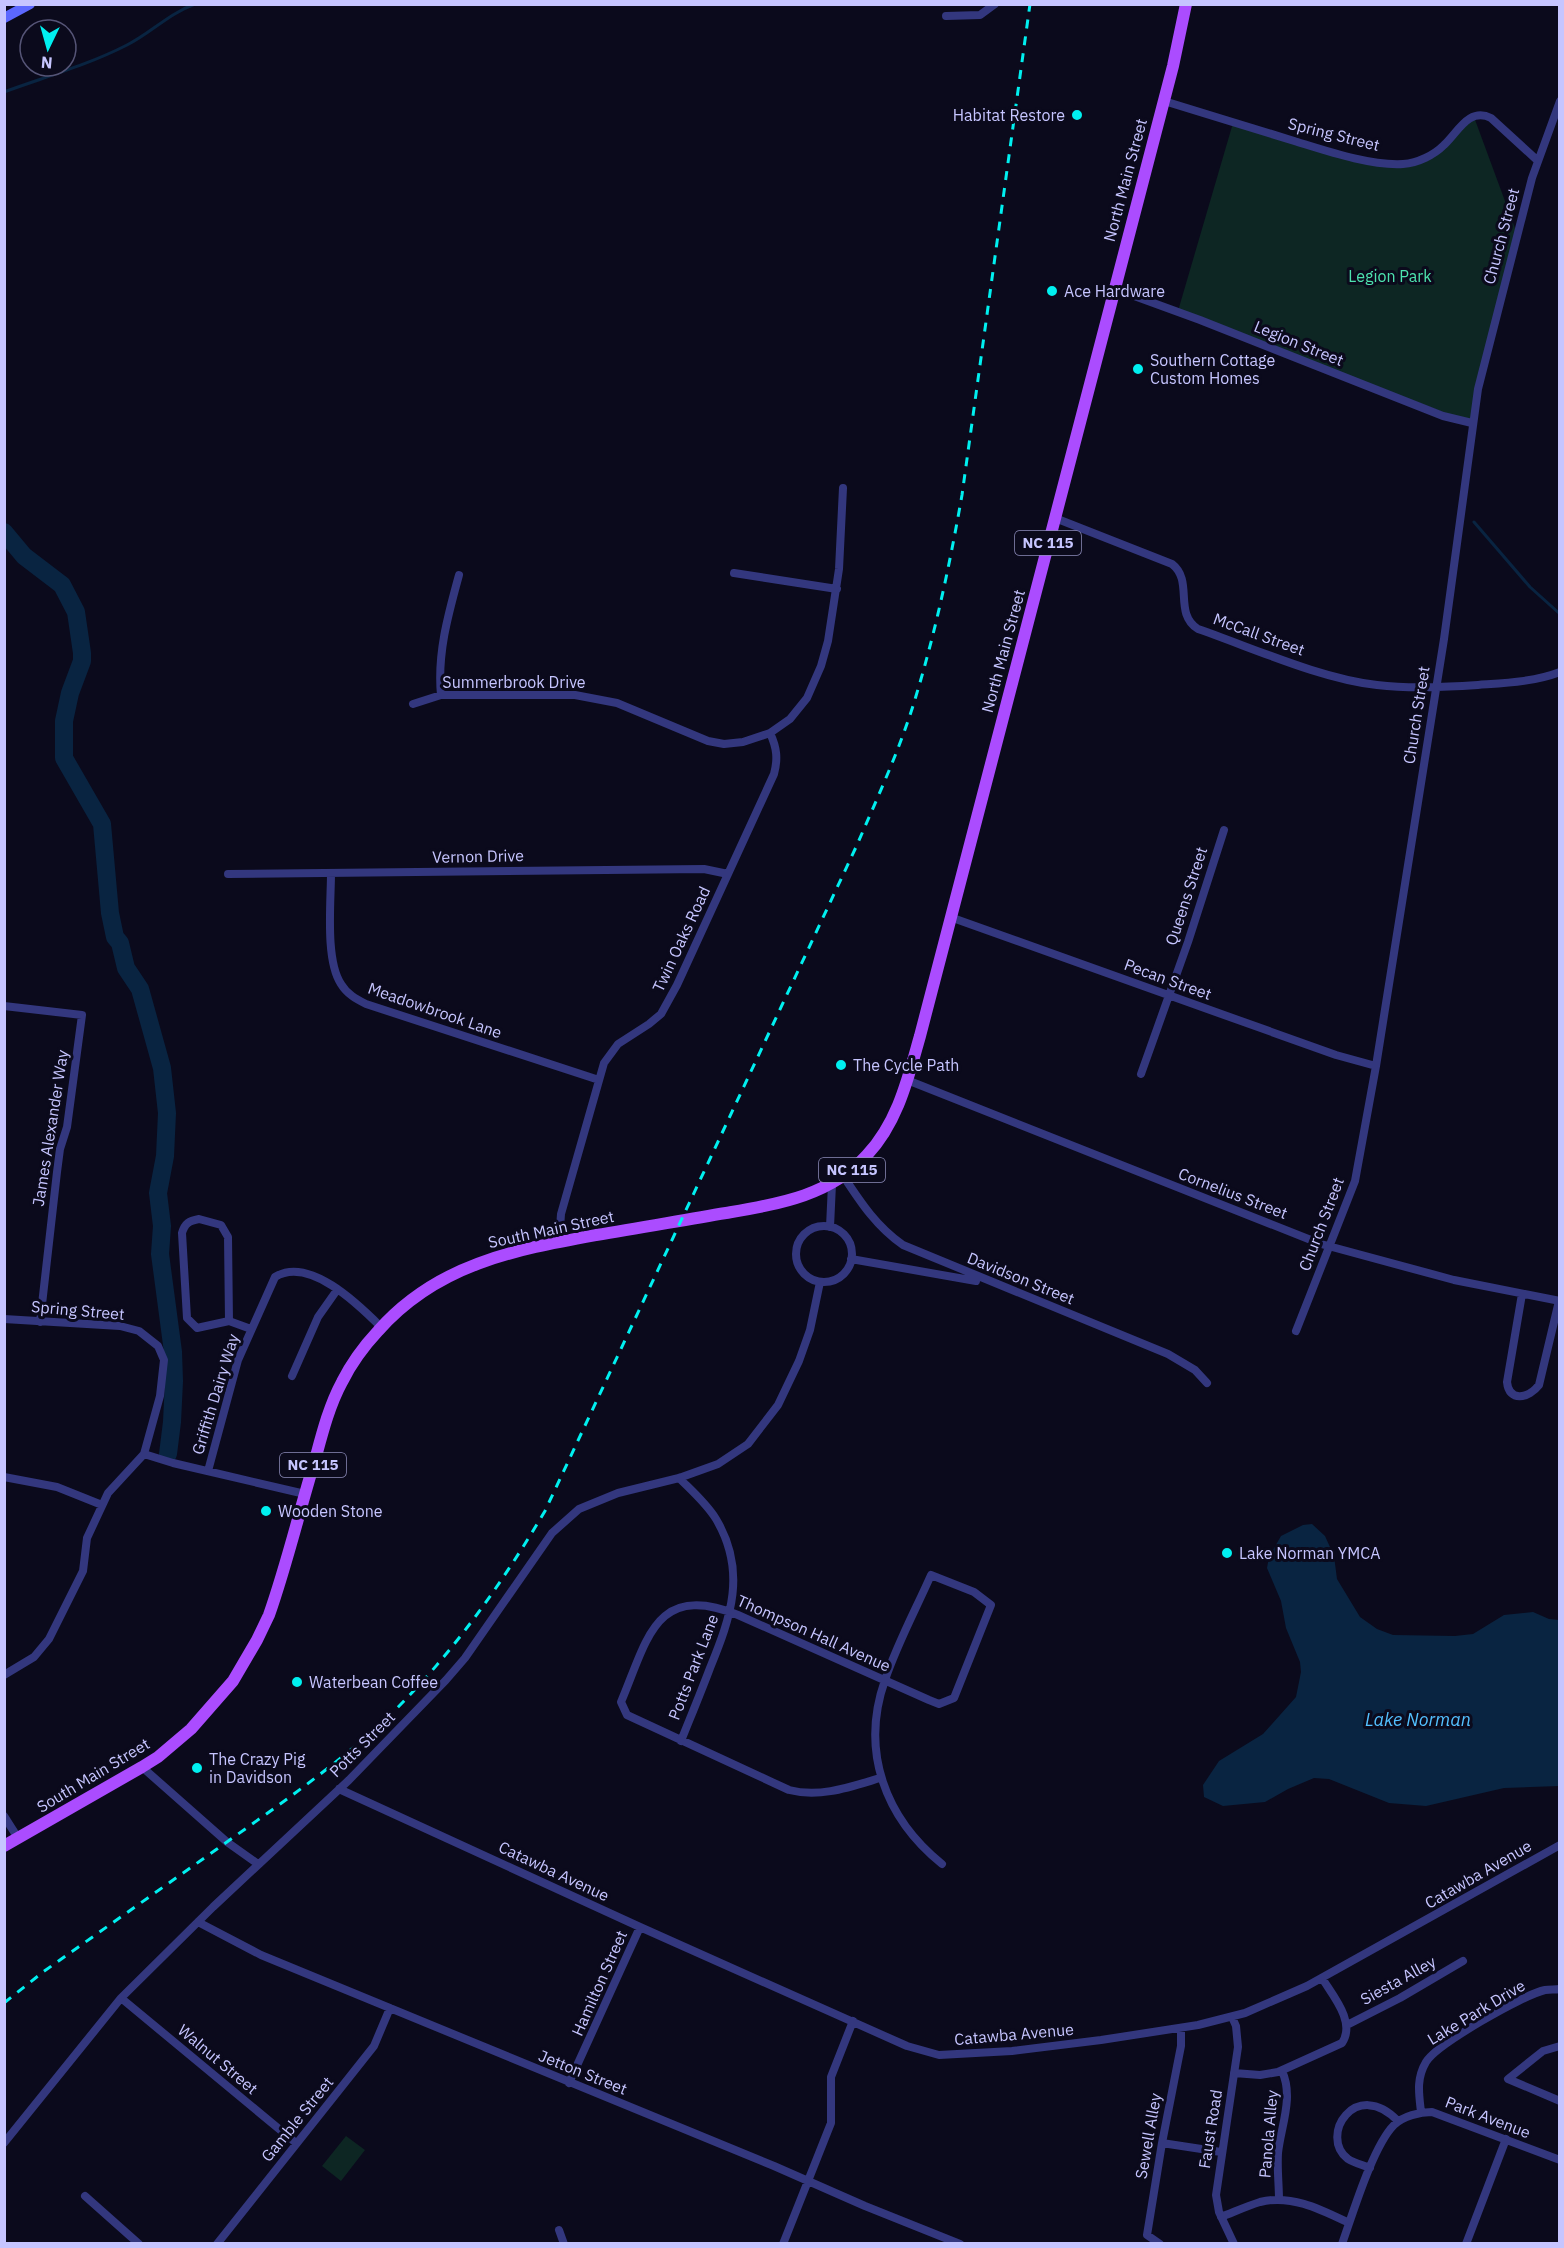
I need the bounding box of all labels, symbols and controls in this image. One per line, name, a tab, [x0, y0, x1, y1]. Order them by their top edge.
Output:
north arrow	[18, 18, 78, 78]
text: N	[40, 52, 53, 73]
place label: Habitat Restore	[953, 105, 1065, 125]
marker: Habitat Restore	[1070, 108, 1084, 122]
street label: Spring Street	[1286, 113, 1382, 155]
street label: North Main Street	[1099, 116, 1151, 244]
street label: Church Street	[1479, 186, 1523, 286]
park label: Legion Park	[1348, 266, 1432, 286]
place label: Ace Hardware	[1064, 281, 1165, 301]
marker: Ace Hardware	[1045, 284, 1059, 298]
street label: Legion Street	[1251, 316, 1347, 370]
place label: Southern Cottage Custom Homes	[1150, 350, 1275, 388]
marker: Southern Cottage Custom Homes	[1131, 362, 1145, 376]
road number: NC 115	[1015, 531, 1081, 555]
street label: North Main Street	[977, 587, 1029, 715]
street label: McCall Street	[1211, 608, 1307, 660]
street label: Church Street	[1398, 665, 1434, 765]
street label: Summerbrook Drive	[442, 672, 586, 692]
street label: Queens Street	[1161, 844, 1211, 948]
street label: Vernon Drive	[432, 845, 524, 867]
street label: Twin Oaks Road	[648, 883, 714, 995]
street label: Pecan Street	[1122, 954, 1214, 1004]
street label: Meadowbrook Lane	[365, 978, 505, 1042]
street label: James Alexander Way	[28, 1048, 72, 1208]
place label: The Cycle Path	[853, 1055, 959, 1075]
marker: The Cycle Path	[834, 1058, 848, 1072]
road number: NC 115	[819, 1158, 885, 1182]
street label: Cornelius Street	[1175, 1163, 1291, 1223]
street label: Church Street	[1294, 1174, 1348, 1274]
street label: South Main Street	[486, 1206, 616, 1252]
street label: Davidson Street	[964, 1247, 1078, 1309]
street label: Spring Street	[30, 1296, 126, 1324]
street label: Griffith Dairy Way	[187, 1331, 243, 1457]
road number: NC 115	[280, 1453, 346, 1477]
place label: Wooden Stone	[278, 1501, 383, 1521]
marker: Wooden Stone	[259, 1504, 273, 1518]
place label: Lake Norman YMCA	[1239, 1543, 1380, 1563]
marker: Lake Norman YMCA	[1220, 1546, 1234, 1560]
street label: Thompson Hall Avenue	[734, 1590, 894, 1676]
street label: Potts Park Lane	[664, 1611, 722, 1723]
place label: Waterbean Coffee	[309, 1672, 438, 1692]
marker: Waterbean Coffee	[290, 1675, 304, 1689]
street label: Potts Street	[325, 1707, 399, 1781]
water label: Lake Norman	[1365, 1708, 1471, 1731]
street label: South Main Street	[33, 1733, 153, 1817]
place label: The Crazy Pig in Davidson	[209, 1749, 306, 1787]
marker: The Crazy Pig in Davidson	[190, 1761, 204, 1775]
street label: Catawba Avenue	[1421, 1835, 1535, 1913]
street label: Catawba Avenue	[495, 1837, 613, 1905]
street label: Hamilton Street	[567, 1927, 631, 2039]
street label: Siesta Alley	[1357, 1951, 1439, 2009]
street label: Lake Park Drive	[1423, 1975, 1529, 2049]
street label: Catawba Avenue	[953, 2019, 1075, 2049]
street label: Walnut Street	[174, 2020, 262, 2098]
street label: Jetton Street	[536, 2045, 630, 2099]
street label: Gamble Street	[257, 2072, 337, 2166]
street label: Faust Road	[1194, 2088, 1226, 2170]
street label: Panola Alley	[1254, 2089, 1282, 2179]
street label: Sewell Alley	[1131, 2091, 1165, 2181]
street label: Park Avenue	[1443, 2092, 1534, 2142]

